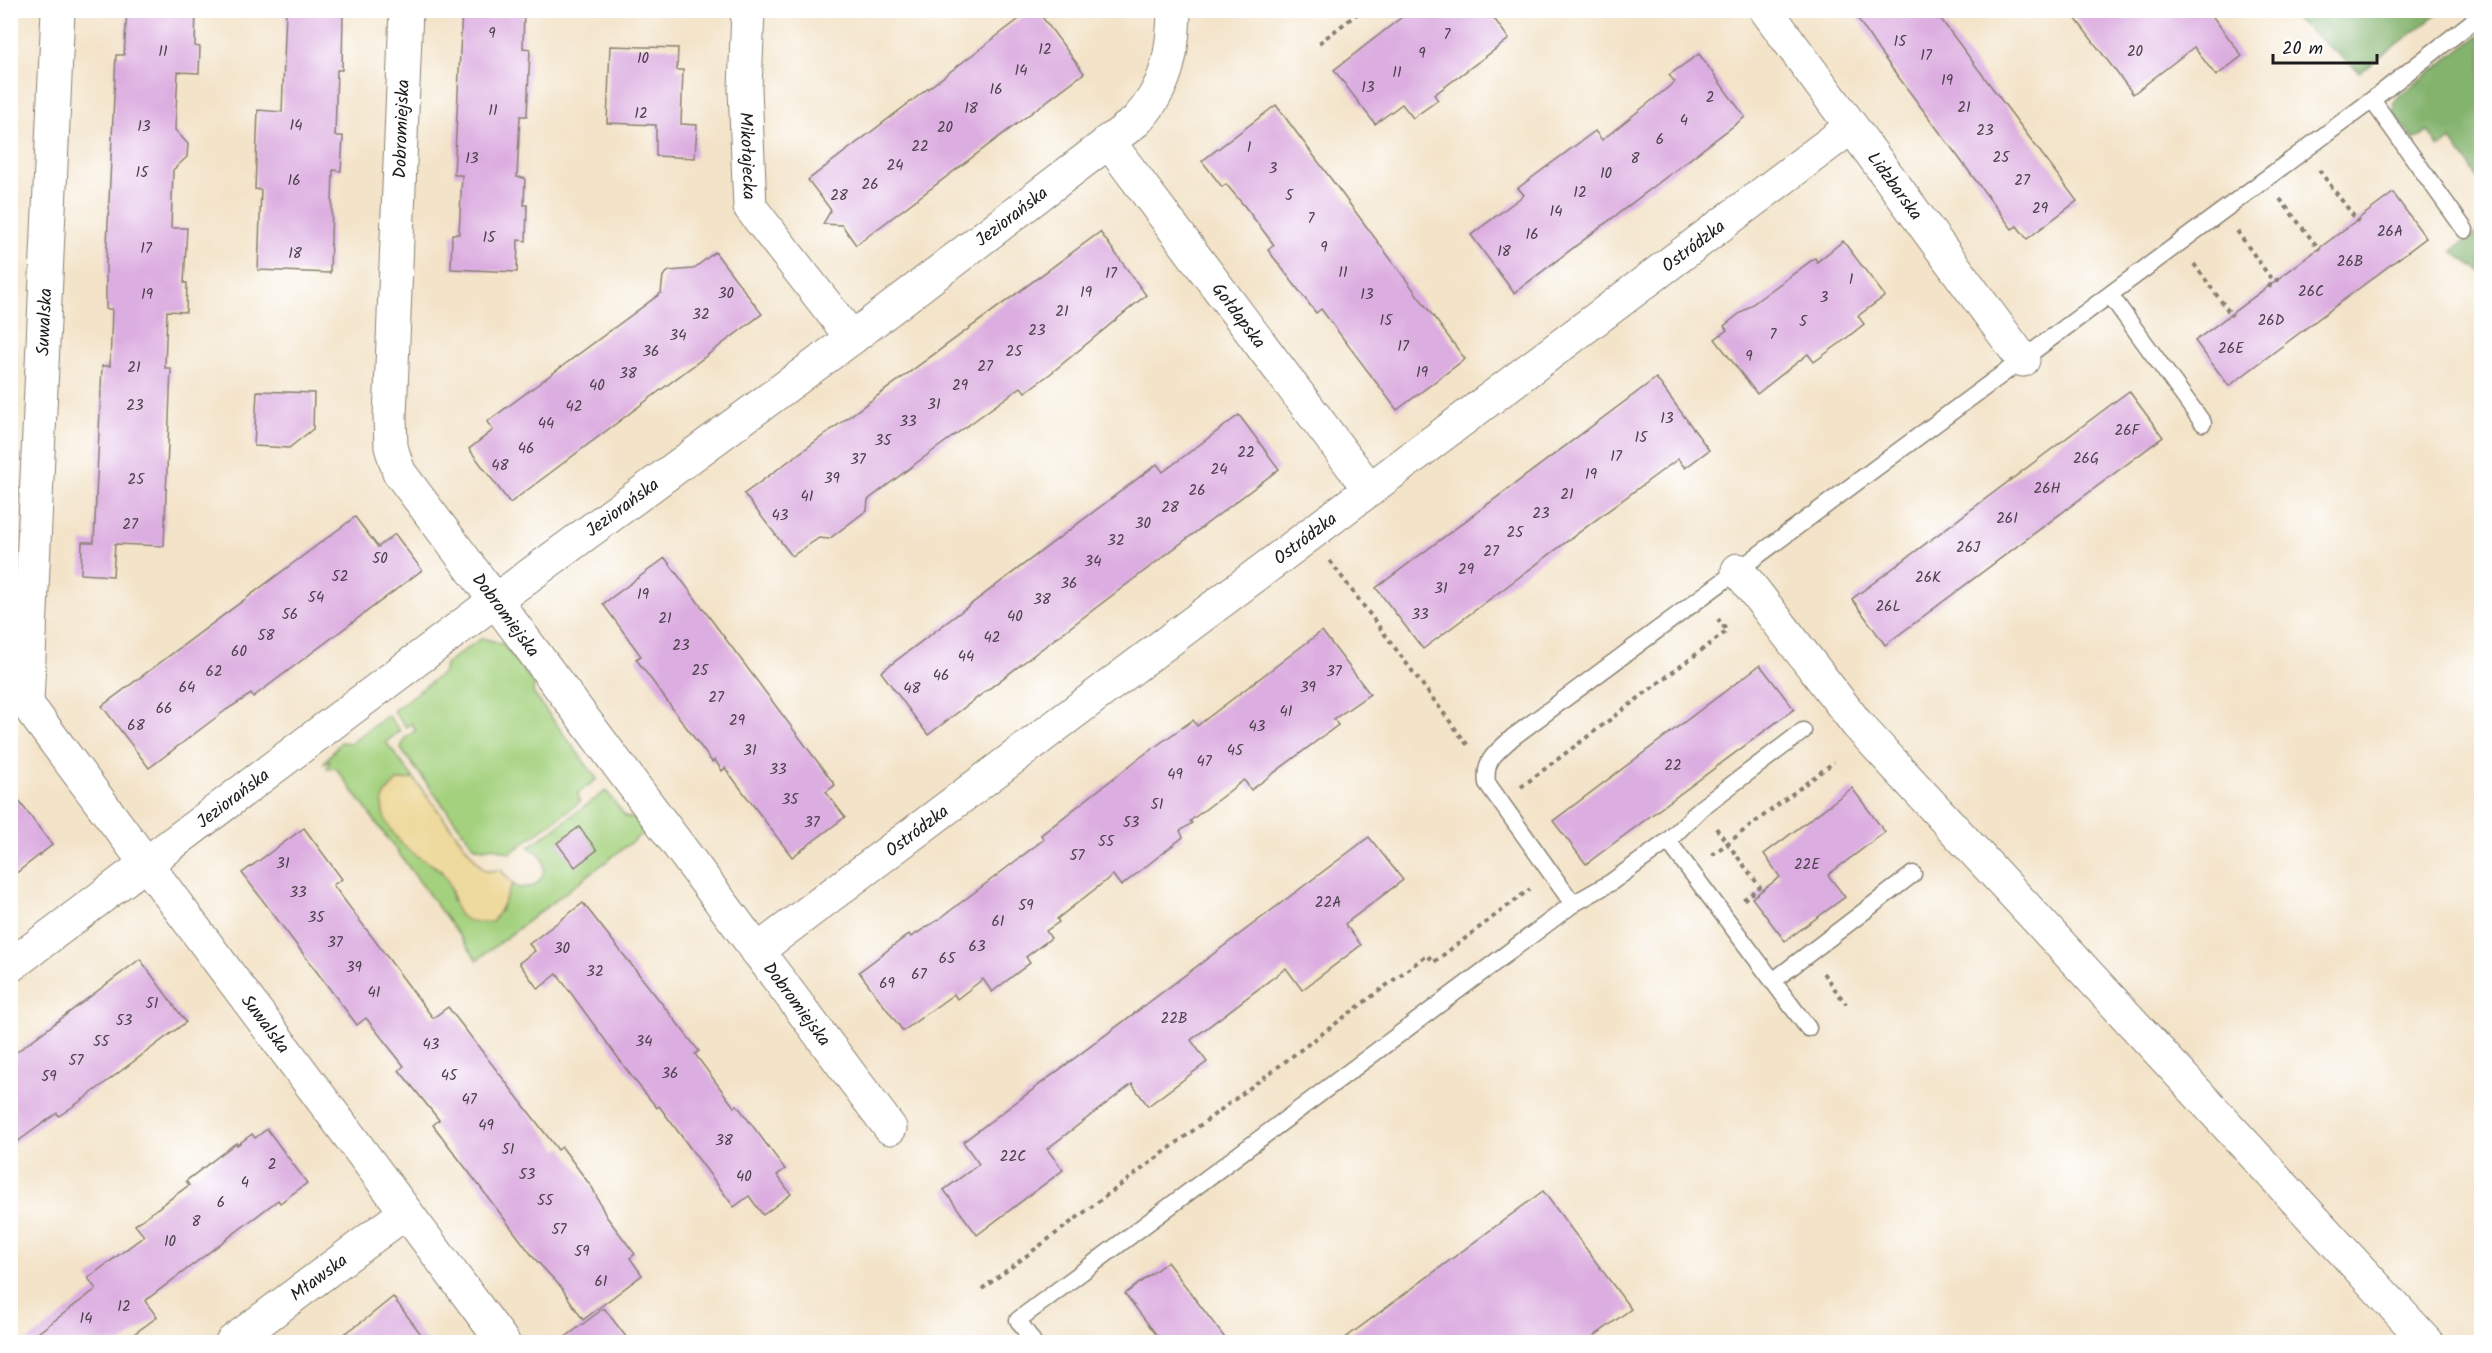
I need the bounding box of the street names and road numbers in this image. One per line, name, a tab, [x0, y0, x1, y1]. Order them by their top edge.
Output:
street label: Dobromiejska	[386, 79, 419, 179]
street label: Mikołajecka	[730, 112, 763, 200]
street label: Lidzbarska	[1859, 146, 1929, 227]
street label: Jeziorańska	[970, 180, 1055, 255]
street label: Ostródzka	[1656, 213, 1732, 281]
street label: Gołdapska	[1203, 277, 1272, 355]
street label: Suwalska	[29, 287, 61, 356]
street label: Jeziorańska	[580, 471, 666, 545]
street label: Ostródzka	[1268, 506, 1344, 573]
street label: Dobromiejska	[463, 567, 546, 664]
street label: Jeziorańska	[191, 762, 277, 837]
street label: Ostródzka	[880, 798, 956, 866]
street label: Dobromiejska	[755, 956, 837, 1053]
street label: Suwalska	[232, 989, 296, 1060]
street label: Mławska	[284, 1247, 354, 1310]

